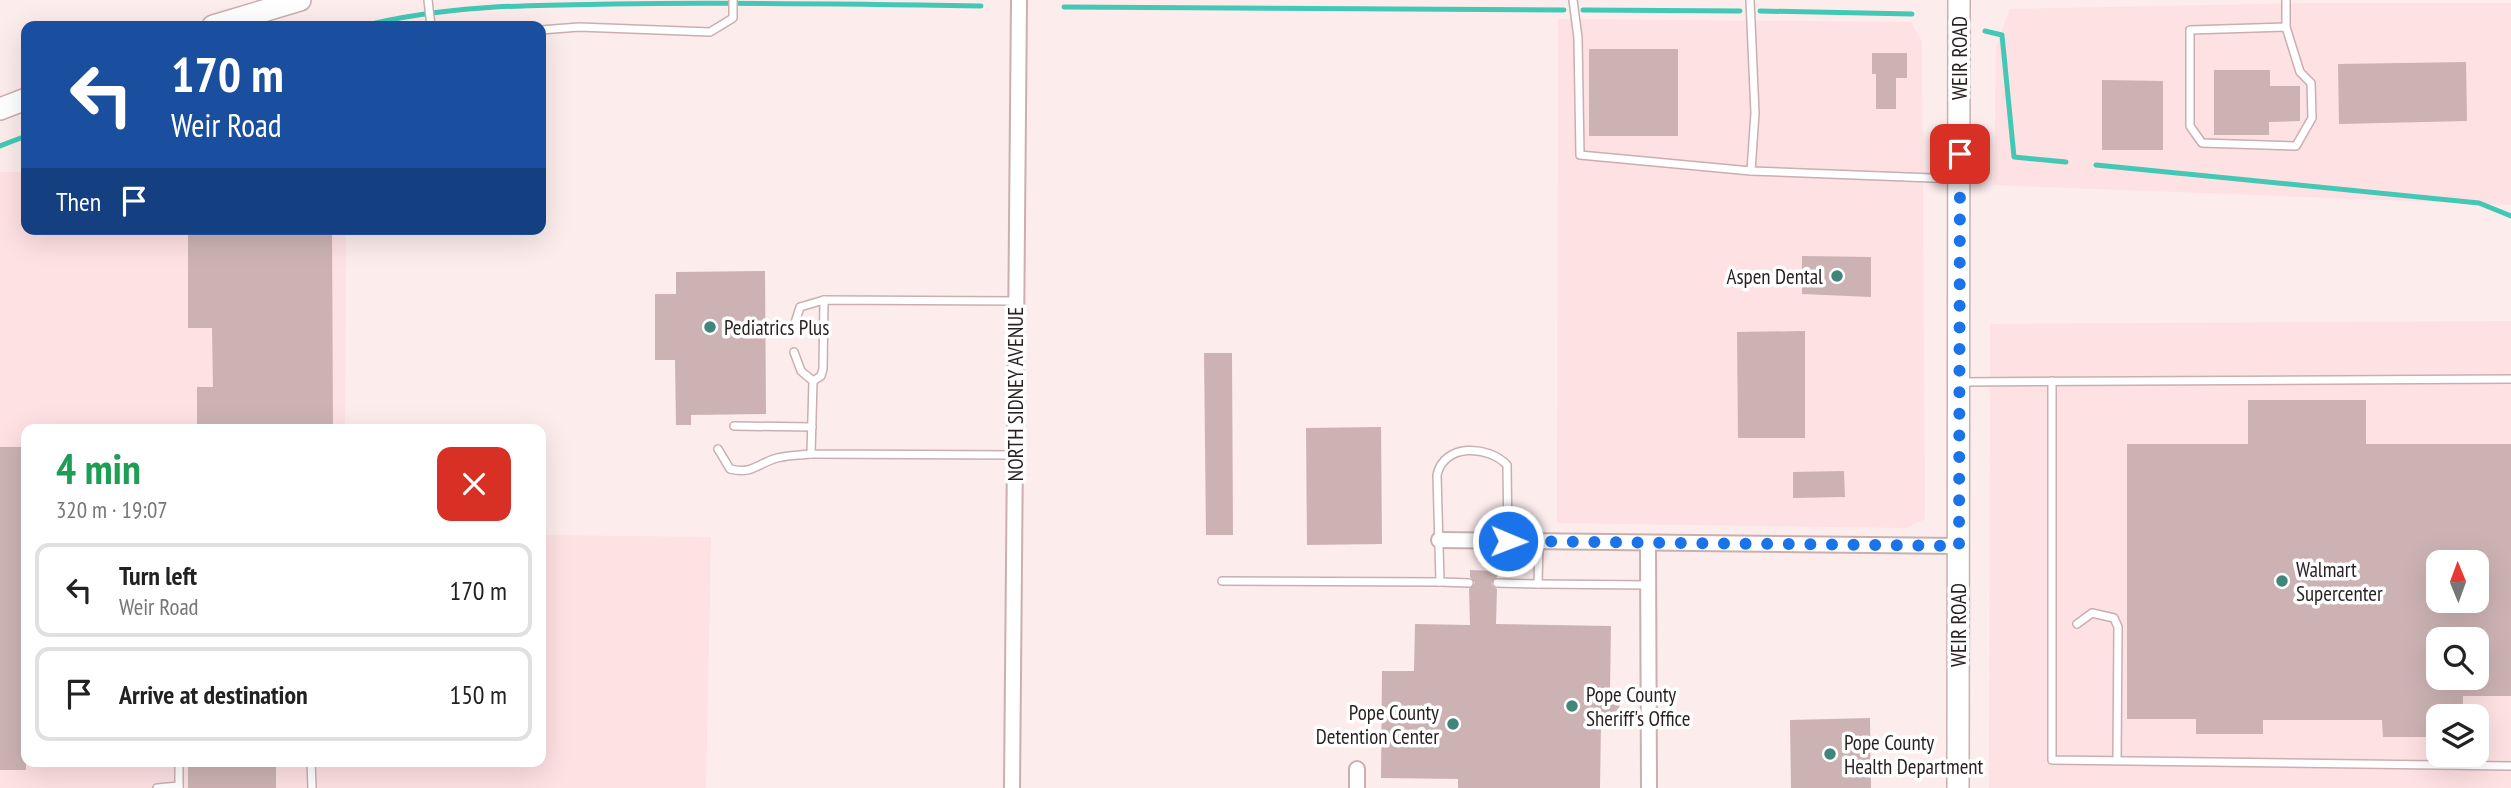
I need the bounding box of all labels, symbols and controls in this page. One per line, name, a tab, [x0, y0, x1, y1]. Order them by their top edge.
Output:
street label: WEIR ROAD	[1946, 16, 1973, 100]
text: 170 m	[171, 42, 284, 106]
icon: left	[56, 49, 147, 140]
text: Weir Road	[171, 104, 282, 146]
pin	[1930, 124, 1990, 184]
icon: arrive	[1941, 135, 1979, 173]
icon: arrive	[115, 182, 153, 220]
text: Then	[56, 185, 101, 218]
place label: Aspen Dental	[1727, 263, 1823, 290]
marker: Aspen Dental	[1829, 268, 1845, 284]
street label: NORTH SIDNEY AVENUE	[1002, 307, 1029, 481]
place label: Pediatrics Plus	[724, 314, 829, 341]
marker: Pediatrics Plus	[702, 319, 718, 335]
text: 4 min	[56, 441, 141, 496]
button: close	[437, 447, 511, 521]
text: 320 m · 19:07	[56, 495, 168, 524]
position arrow	[1471, 504, 1545, 578]
north arrow	[2426, 550, 2488, 612]
map controls	[2426, 550, 2489, 767]
place label: Walmart Supercenter	[2296, 556, 2383, 607]
text: Turn left	[119, 559, 197, 592]
icon: left	[60, 571, 98, 609]
marker: Walmart Supercenter	[2274, 573, 2290, 589]
text: 170 m	[449, 574, 507, 607]
street label: WEIR ROAD	[1945, 583, 1972, 667]
text: Weir Road	[119, 592, 199, 621]
button: search	[2426, 627, 2489, 690]
icon: arrive	[60, 675, 98, 713]
text: Arrive at destination	[119, 678, 308, 711]
text: 150 m	[449, 678, 507, 711]
place label: Pope County Sheriff's Office	[1586, 681, 1690, 732]
marker: Pope County Sheriff's Office	[1564, 698, 1580, 714]
place label: Pope County Detention Center	[1316, 699, 1439, 750]
button: layers	[2426, 704, 2489, 767]
marker: Pope County Detention Center	[1445, 716, 1461, 732]
place label: Pope County Health Department	[1844, 729, 1984, 780]
marker: Pope County Health Department	[1822, 746, 1838, 762]

